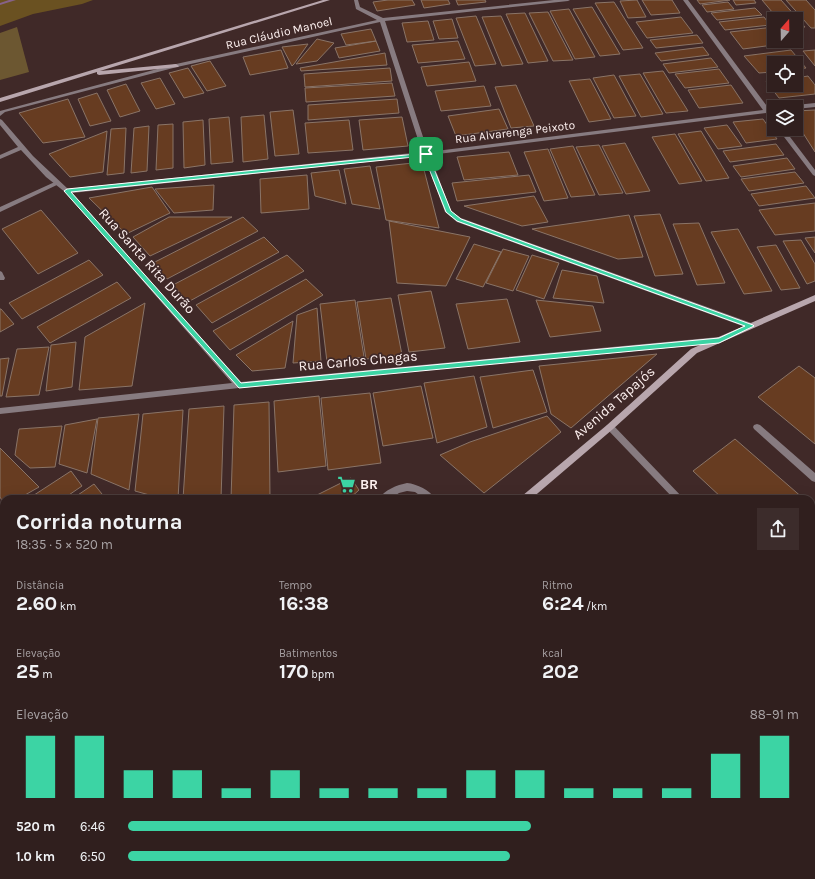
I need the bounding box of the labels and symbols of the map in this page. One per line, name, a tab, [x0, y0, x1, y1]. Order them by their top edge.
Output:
north arrow	[767, 12, 803, 48]
street label: Rua Cláudio Manoel	[224, 14, 334, 52]
street label: Rua Alvarenga Peixoto	[454, 118, 576, 146]
pin	[409, 137, 443, 171]
street label: Rua Santa Rita Durão	[95, 205, 199, 317]
street label: Rua Carlos Chagas	[298, 347, 418, 375]
street label: Avenida Tapajós	[570, 363, 658, 443]
supermarket icon: BR	[337, 474, 357, 494]
place label: BR	[360, 476, 378, 493]

